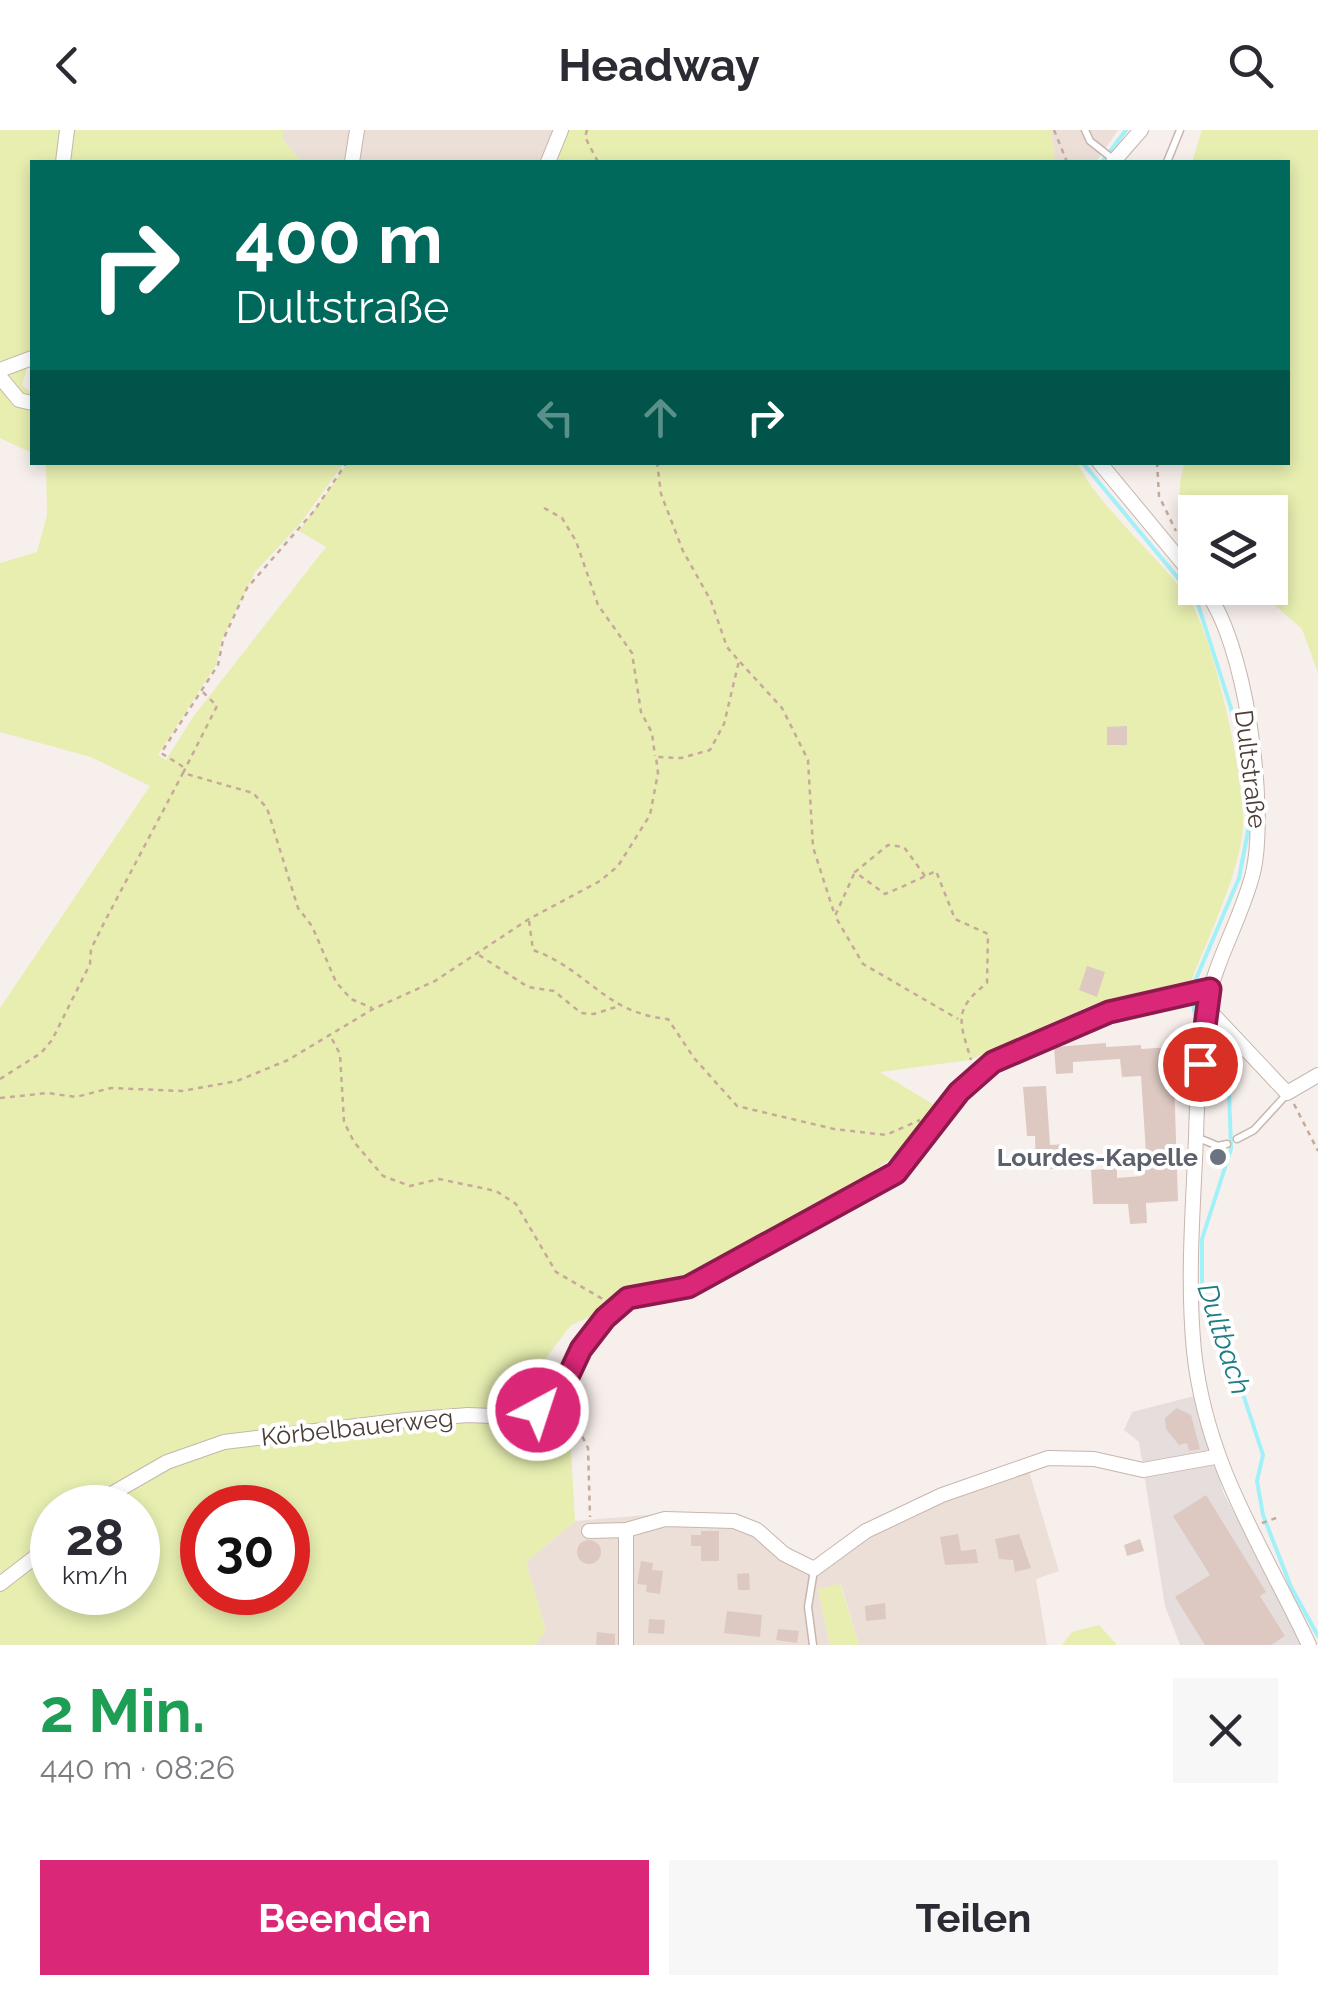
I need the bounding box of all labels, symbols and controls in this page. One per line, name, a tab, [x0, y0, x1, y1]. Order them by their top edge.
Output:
icon: back	[40, 38, 95, 93]
icon: search	[1223, 38, 1278, 93]
text: Headway	[558, 39, 760, 92]
text: 400 m	[235, 197, 443, 279]
icon: right	[70, 200, 200, 330]
text: Dultstraße	[235, 281, 449, 334]
icon: left	[528, 390, 583, 445]
icon: ahead	[633, 390, 688, 445]
icon: right	[738, 390, 793, 445]
map controls	[1178, 495, 1288, 605]
button: layers	[1178, 495, 1288, 605]
street label: Dultstraße	[1229, 708, 1273, 830]
pin	[1158, 1022, 1243, 1107]
icon: arrive	[1173, 1037, 1228, 1092]
place label: Lourdes-Kapelle	[997, 1142, 1198, 1172]
marker: Lourdes-Kapelle	[1207, 1146, 1229, 1168]
water label: Dultbach	[1190, 1279, 1258, 1399]
position arrow	[486, 1358, 590, 1462]
street label: Körbelbauerweg	[259, 1402, 455, 1452]
speed limit sign: 30	[180, 1485, 310, 1615]
text: 28	[66, 1508, 124, 1567]
text: km/h	[62, 1560, 128, 1590]
text: 2 Min.	[40, 1676, 205, 1746]
button: close	[1173, 1678, 1278, 1783]
text: 440 m · 08:26	[40, 1749, 235, 1786]
button: Beenden	[40, 1860, 649, 1975]
button: Teilen	[669, 1860, 1278, 1975]

